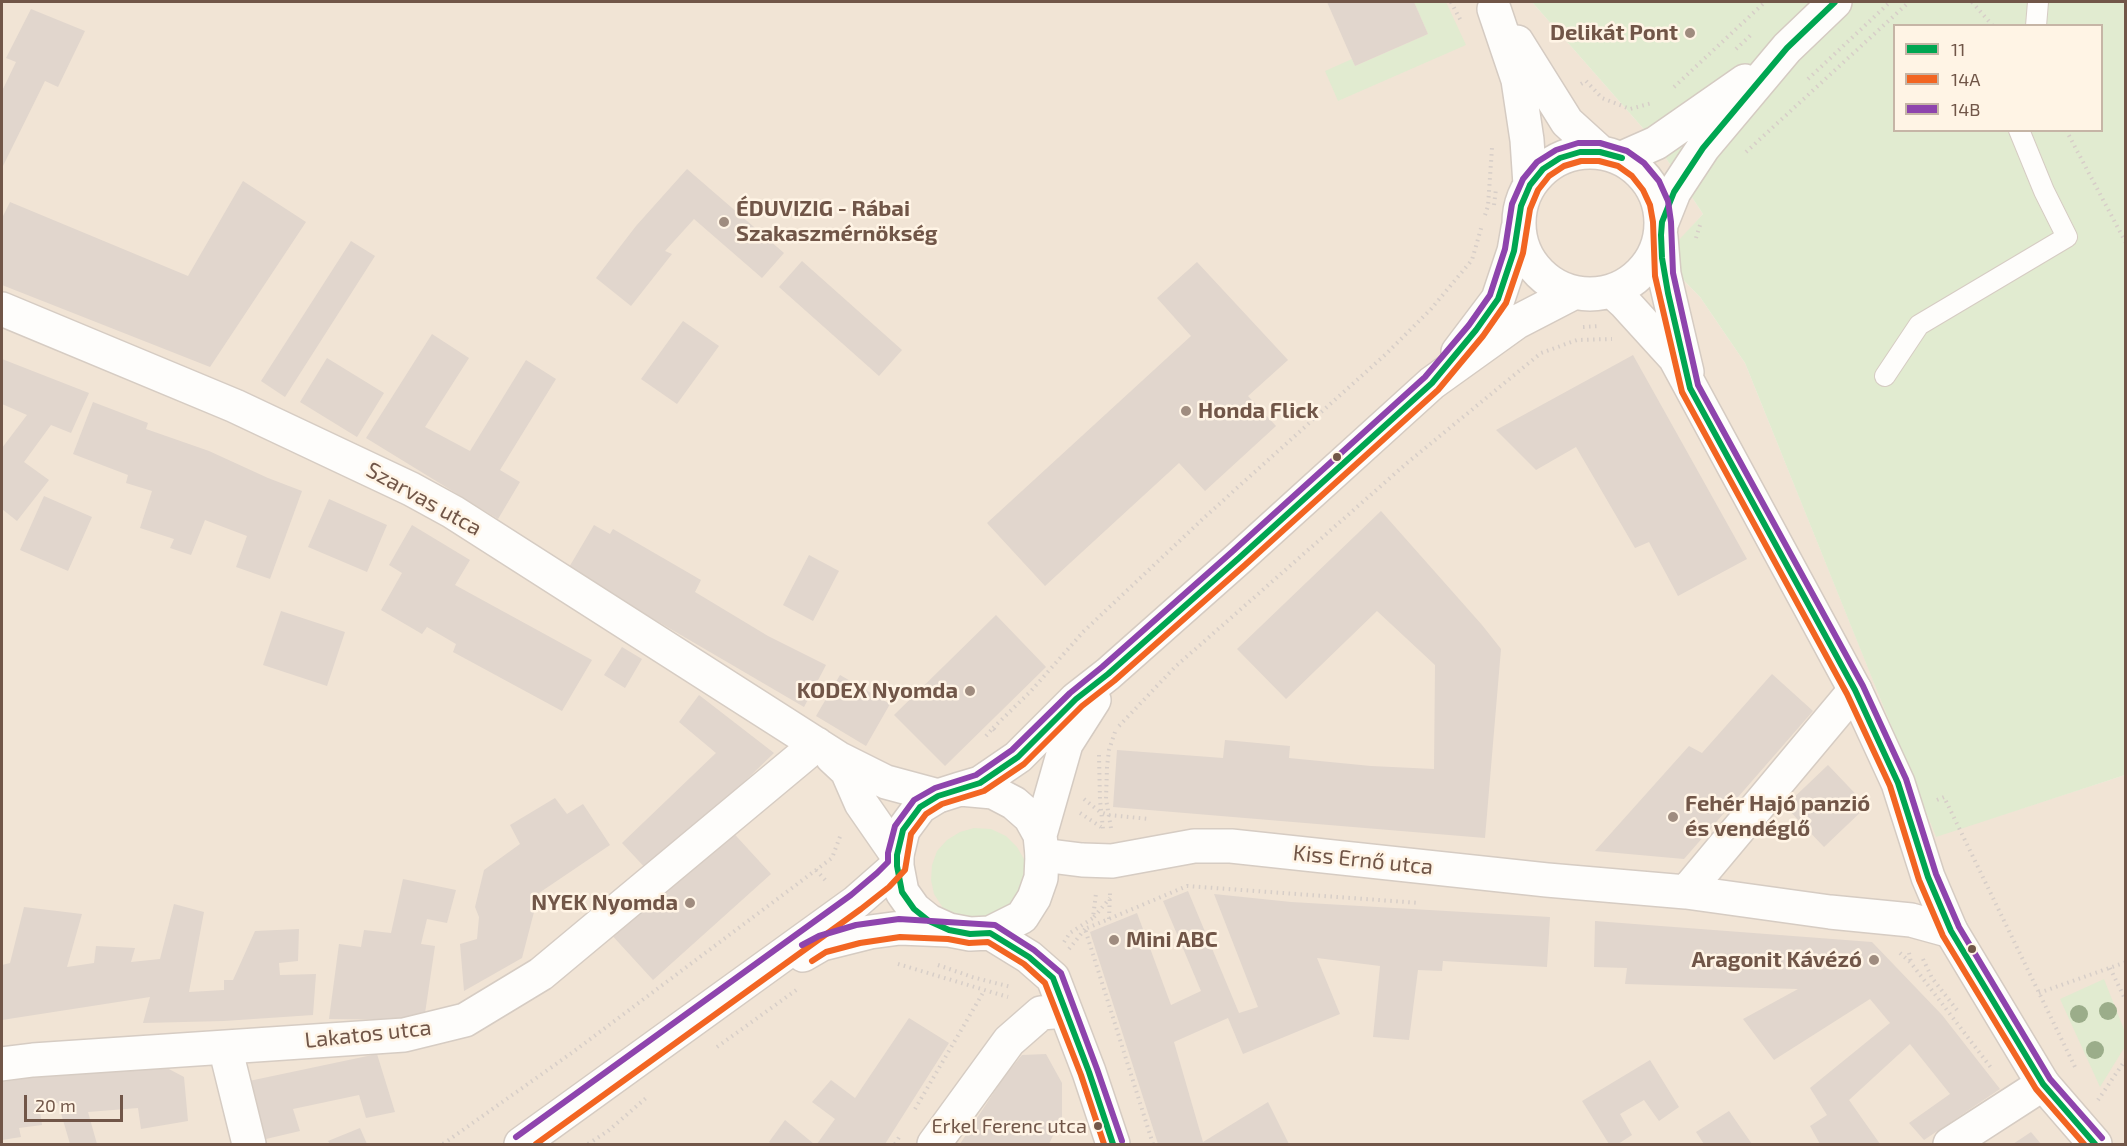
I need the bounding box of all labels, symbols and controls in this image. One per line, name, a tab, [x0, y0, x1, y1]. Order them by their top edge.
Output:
place label: Delikát Pont	[1550, 20, 1678, 46]
legend	[1893, 24, 2103, 132]
marker: Delikát Pont	[1683, 26, 1697, 40]
text: 11	[1951, 38, 1965, 60]
text: 14A	[1951, 68, 1980, 90]
text: 14B	[1951, 98, 1980, 120]
place label: ÉDUVIZIG - Rábai Szakaszmérnökség	[736, 196, 938, 248]
marker: ÉDUVIZIG - Rábai Szakaszmérnökség	[717, 215, 731, 229]
place label: Honda Flick	[1198, 398, 1319, 424]
marker: Honda Flick	[1179, 404, 1193, 418]
unlabelled marker	[1331, 451, 1343, 463]
street label: Szarvas utca	[362, 456, 486, 542]
place label: KODEX Nyomda	[797, 678, 958, 704]
marker: KODEX Nyomda	[963, 684, 977, 698]
place label: Fehér Hajó panzió és vendéglő	[1685, 791, 1870, 842]
marker: Fehér Hajó panzió és vendéglő	[1666, 810, 1680, 824]
street label: Kiss Ernő utca	[1292, 840, 1434, 880]
place label: NYEK Nyomda	[531, 890, 678, 916]
marker: NYEK Nyomda	[683, 896, 697, 910]
place label: Mini ABC	[1126, 927, 1218, 953]
marker: Mini ABC	[1107, 933, 1121, 947]
unlabelled marker	[1966, 943, 1978, 955]
place label: Aragonit Kávézó	[1692, 947, 1862, 973]
marker: Aragonit Kávézó	[1867, 953, 1881, 967]
street label: Lakatos utca	[303, 1014, 433, 1054]
scale bar	[27, 1083, 126, 1121]
text: 20 m	[35, 1094, 76, 1116]
place label: Erkel Ferenc utca	[931, 1114, 1087, 1138]
marker: Erkel Ferenc utca	[1092, 1120, 1104, 1132]

